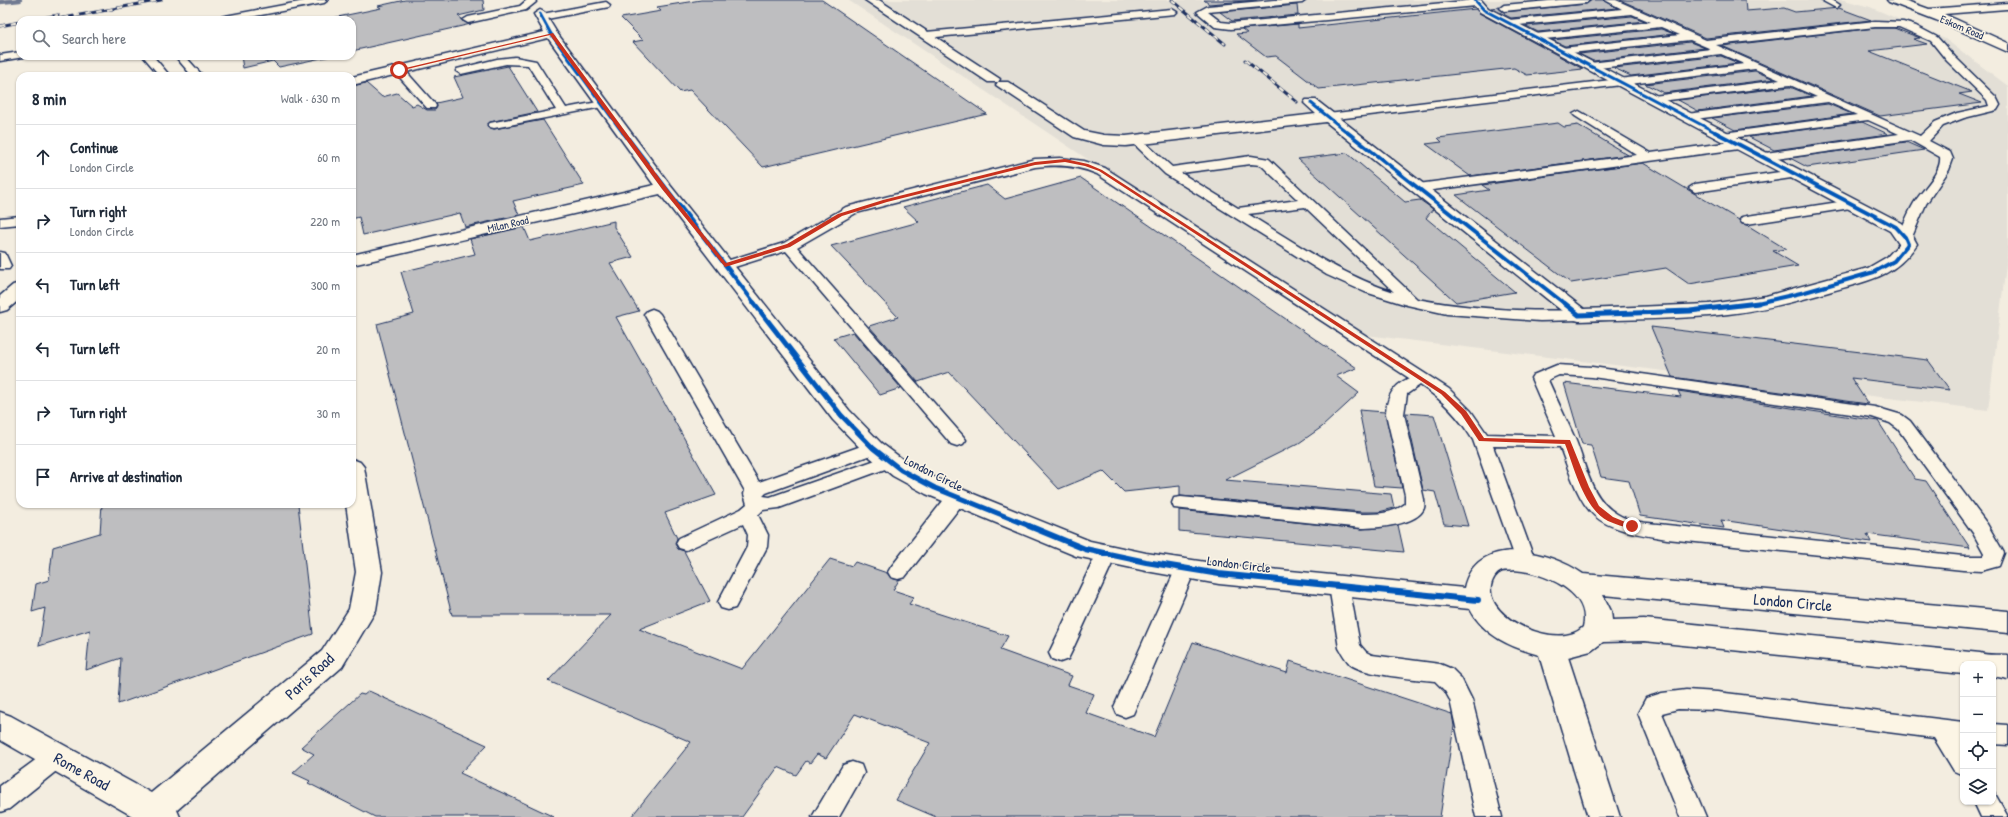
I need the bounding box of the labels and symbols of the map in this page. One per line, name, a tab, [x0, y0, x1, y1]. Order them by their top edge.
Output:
street label: Eskom Road	[1938, 12, 1987, 43]
route start	[390, 61, 408, 79]
street label: Milan Road	[486, 212, 531, 236]
street label: London Circle	[901, 450, 967, 496]
route end	[1623, 517, 1641, 535]
street label: London Circle	[1206, 551, 1272, 577]
street label: London Circle	[1753, 588, 1834, 616]
street label: Paris Road	[280, 648, 338, 704]
street label: Rome Road	[50, 747, 114, 795]

